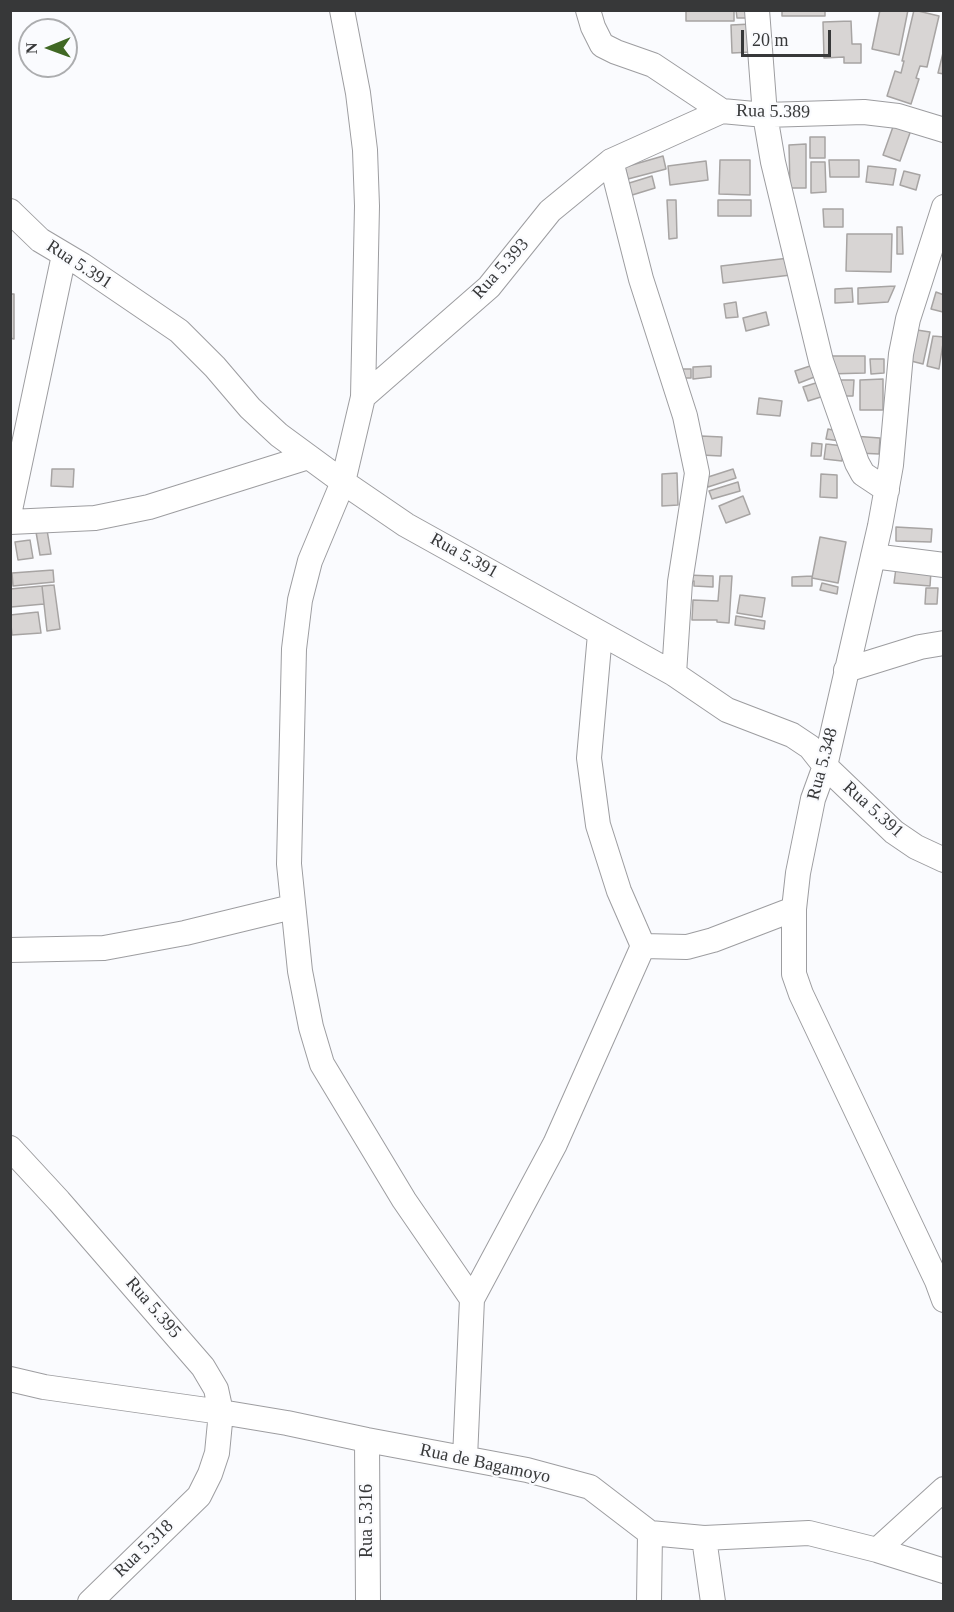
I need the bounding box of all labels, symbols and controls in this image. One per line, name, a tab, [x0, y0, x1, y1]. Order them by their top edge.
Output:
north arrow	[18, 18, 78, 78]
scale bar	[744, 18, 834, 56]
text: 20 m	[752, 30, 789, 50]
text: N	[23, 42, 40, 54]
street label: Rua 5.389	[736, 101, 810, 123]
street label: Rua 5.393	[468, 234, 534, 304]
street label: Rua 5.391	[42, 236, 116, 294]
street label: Rua 5.391	[426, 529, 502, 583]
street label: Rua 5.348	[803, 725, 843, 803]
street label: Rua 5.391	[838, 777, 908, 843]
street label: Rua 5.395	[121, 1273, 185, 1343]
street label: Rua de Bagamoyo	[418, 1440, 552, 1488]
street label: Rua 5.316	[356, 1484, 378, 1558]
street label: Rua 5.318	[110, 1516, 178, 1582]

